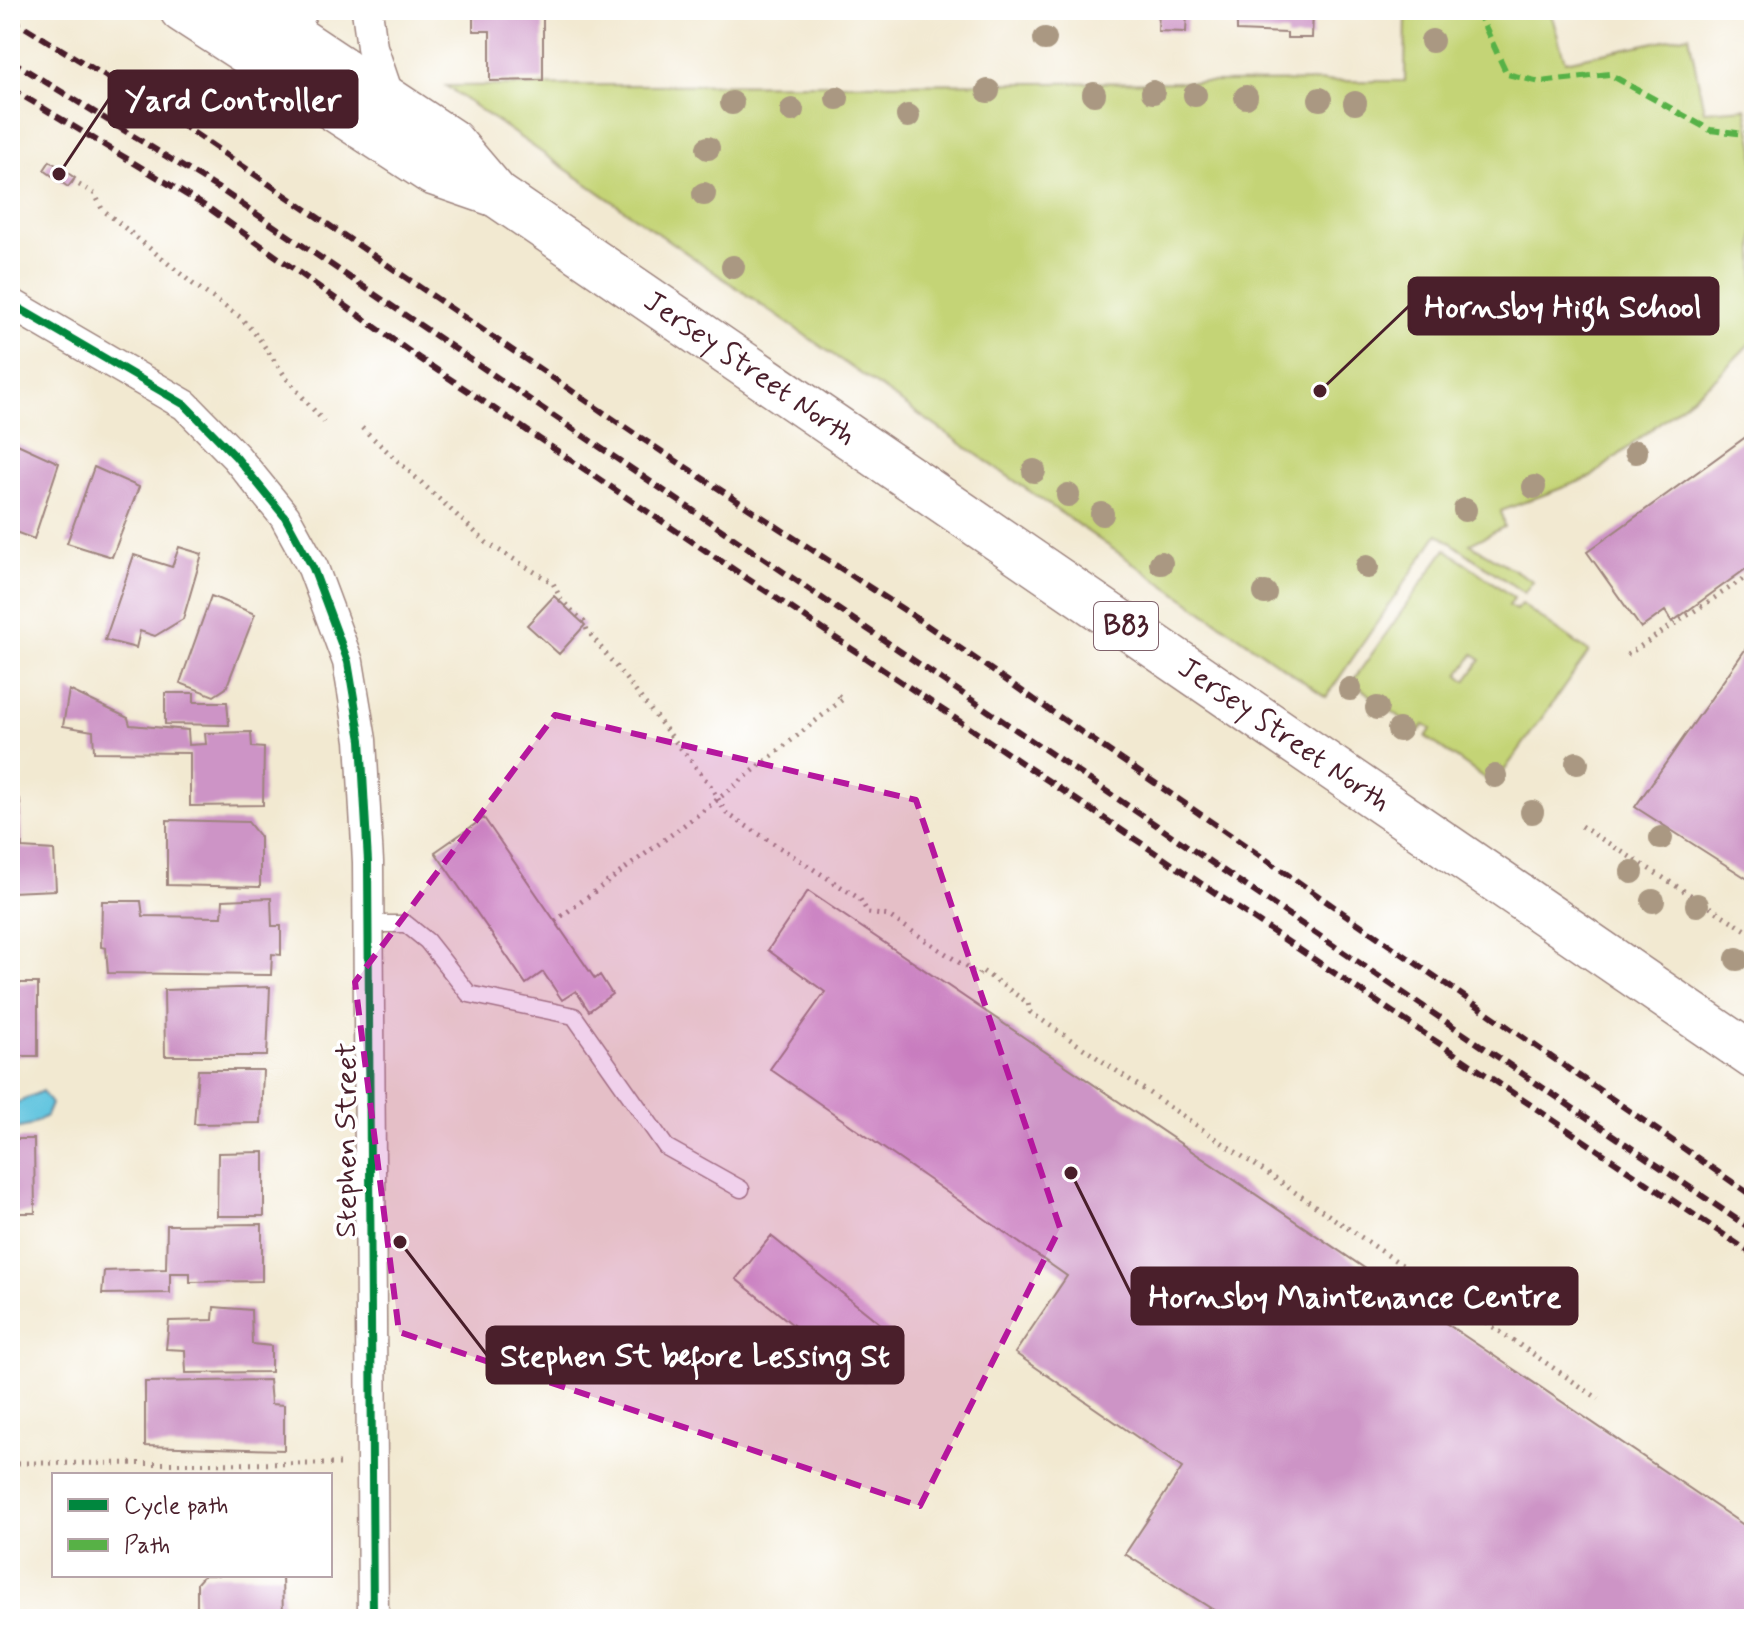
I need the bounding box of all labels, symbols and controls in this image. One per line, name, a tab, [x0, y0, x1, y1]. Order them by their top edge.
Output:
callout: Yard Controller	[109, 71, 357, 127]
text: Yard Controller	[125, 80, 342, 122]
callout: Hornsby High School	[1409, 278, 1718, 334]
street label: Jersey Street North	[636, 282, 864, 455]
text: Hornsby High School	[1424, 287, 1702, 333]
road number: B83	[1094, 602, 1158, 650]
street label: Jersey Street North	[1170, 648, 1398, 821]
street label: Stephen Street	[327, 1042, 366, 1238]
callout: Hornsby Maintenance Centre	[1132, 1268, 1577, 1324]
text: Hornsby Maintenance Centre	[1149, 1277, 1562, 1319]
callout: Stephen St before Lessing St	[487, 1327, 903, 1383]
text: Stephen St before Lessing St	[500, 1336, 890, 1381]
legend	[52, 1473, 332, 1577]
text: Cycle path	[124, 1491, 229, 1522]
text: Path	[124, 1531, 170, 1562]

